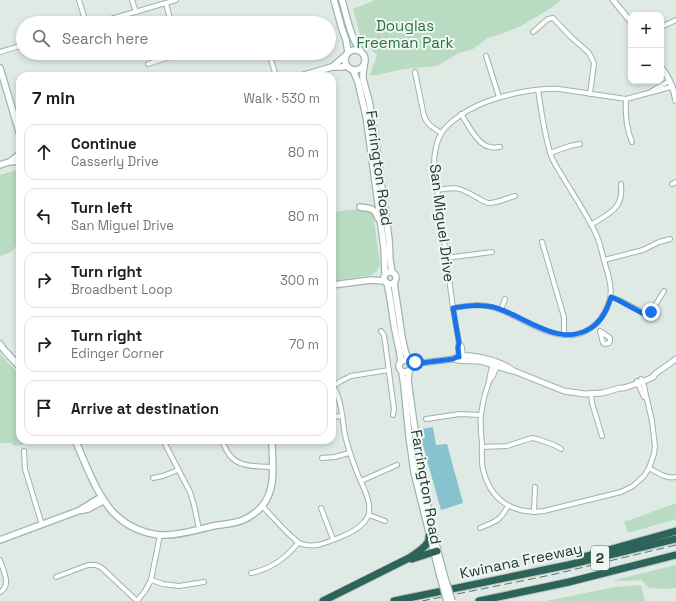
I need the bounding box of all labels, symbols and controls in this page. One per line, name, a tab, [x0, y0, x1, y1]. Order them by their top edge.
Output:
map controls	[628, 12, 664, 84]
button: +	[628, 12, 664, 48]
search box	[16, 16, 336, 60]
park label: Douglas Freeman Park	[356, 16, 454, 52]
icon: search	[30, 27, 52, 49]
text: Search here	[62, 29, 148, 48]
button: −	[628, 48, 664, 84]
text: 7 min	[32, 87, 75, 109]
text: Walk · 530 m	[243, 90, 320, 107]
street label: Farrington Road	[362, 109, 397, 227]
text: Continue	[71, 134, 137, 153]
icon: ahead	[33, 141, 55, 163]
text: 80 m	[288, 144, 319, 161]
text: Casserly Drive	[71, 153, 159, 170]
street label: San Miguel Drive	[426, 163, 459, 283]
text: Turn left	[71, 198, 133, 217]
icon: left	[33, 205, 55, 227]
text: 80 m	[288, 208, 319, 225]
text: San Miguel Drive	[71, 217, 174, 234]
text: Turn right	[71, 262, 142, 281]
icon: right	[33, 269, 55, 291]
text: 300 m	[280, 272, 319, 289]
text: Broadbent Loop	[71, 281, 173, 298]
route end	[642, 303, 660, 321]
text: Turn right	[71, 326, 142, 345]
icon: right	[33, 333, 55, 355]
text: 70 m	[289, 336, 319, 353]
text: Edinger Corner	[71, 345, 164, 362]
route start	[406, 353, 424, 371]
icon: arrive	[33, 397, 55, 419]
text: Arrive at destination	[71, 399, 219, 418]
street label: Farrington Road	[407, 428, 446, 546]
street label: Kwinana Freeway	[458, 538, 584, 583]
road number: 2	[591, 546, 609, 570]

